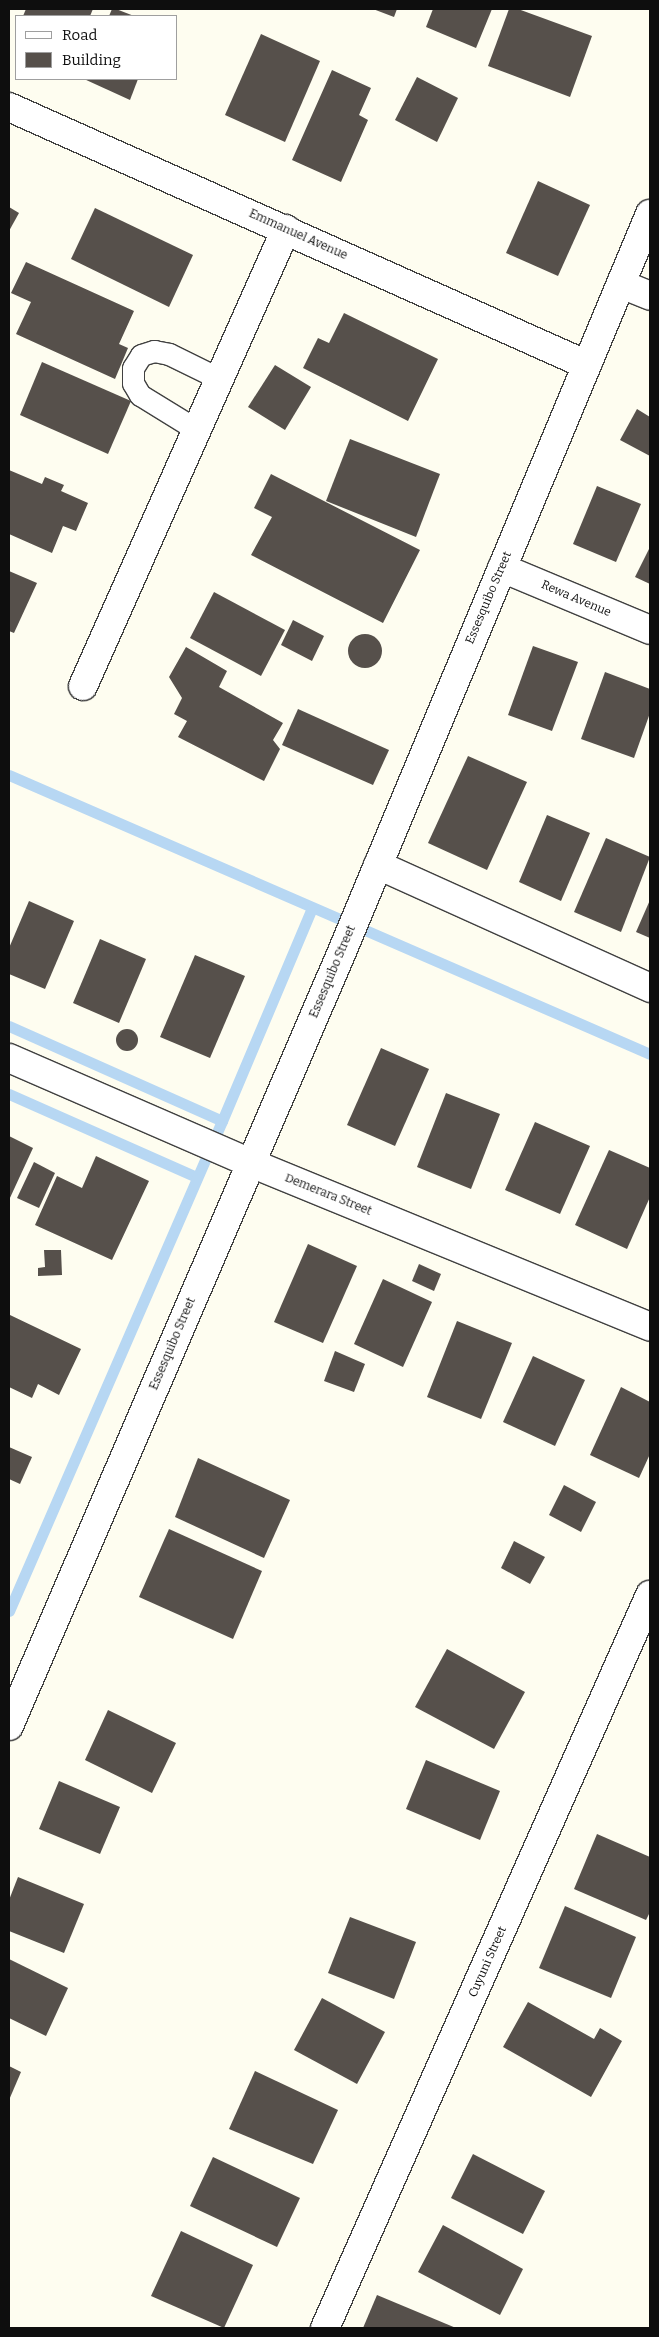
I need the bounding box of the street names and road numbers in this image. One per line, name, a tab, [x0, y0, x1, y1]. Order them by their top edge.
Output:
street label: Emmanuel Avenue	[246, 207, 350, 263]
street label: Essesquibo Street	[463, 550, 515, 646]
street label: Rewa Avenue	[539, 578, 613, 620]
street label: Essesquibo Street	[307, 924, 359, 1020]
street label: Demerara Street	[282, 1171, 374, 1219]
street label: Essesquibo Street	[147, 1296, 199, 1392]
street label: Cuyuni Street	[466, 1924, 510, 2000]

